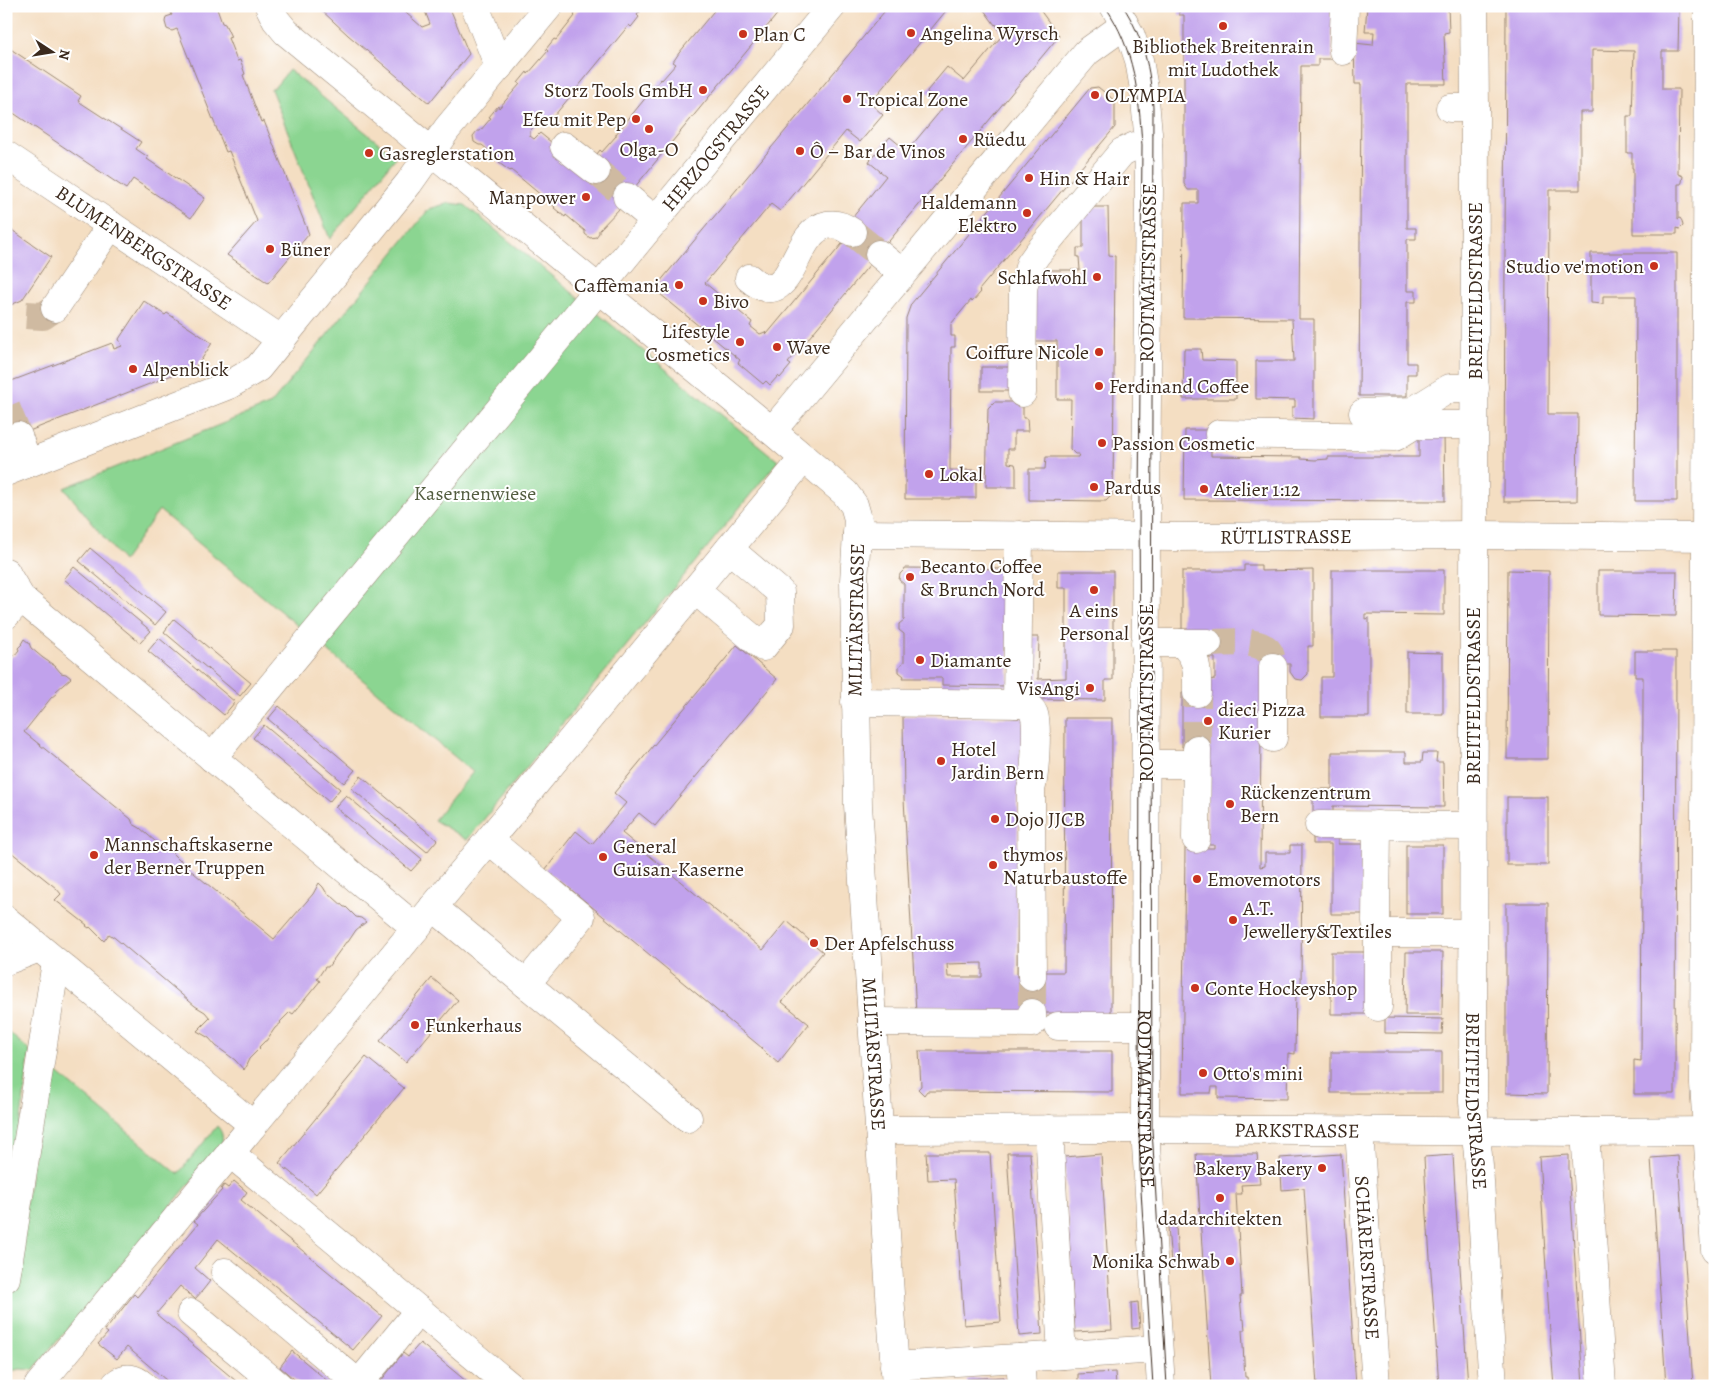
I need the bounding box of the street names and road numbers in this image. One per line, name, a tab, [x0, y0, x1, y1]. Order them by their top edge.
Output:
street label: HERZOGSTRASSE	[655, 79, 775, 217]
street label: BLUMENBERGSTRASSE	[51, 179, 237, 316]
street label: RODTMATTSTRASSE	[1133, 183, 1163, 363]
street label: BREITFELDSTRASSE	[1462, 202, 1489, 380]
street label: RÜTLISTRASSE	[1220, 522, 1352, 550]
street label: MILITÄRSTRASSE	[841, 543, 871, 697]
street label: RODTMATTSTRASSE	[1133, 603, 1160, 783]
street label: BREITFELDSTRASSE	[1460, 607, 1487, 785]
street label: MILITÄRSTRASSE	[856, 976, 893, 1131]
street label: RODTMATTSTRASSE	[1131, 1009, 1162, 1189]
street label: BREITFELDSTRASSE	[1459, 1012, 1494, 1191]
street label: PARKSTRASSE	[1234, 1116, 1360, 1144]
street label: SCHÄRERSTRASSE	[1349, 1175, 1386, 1341]

